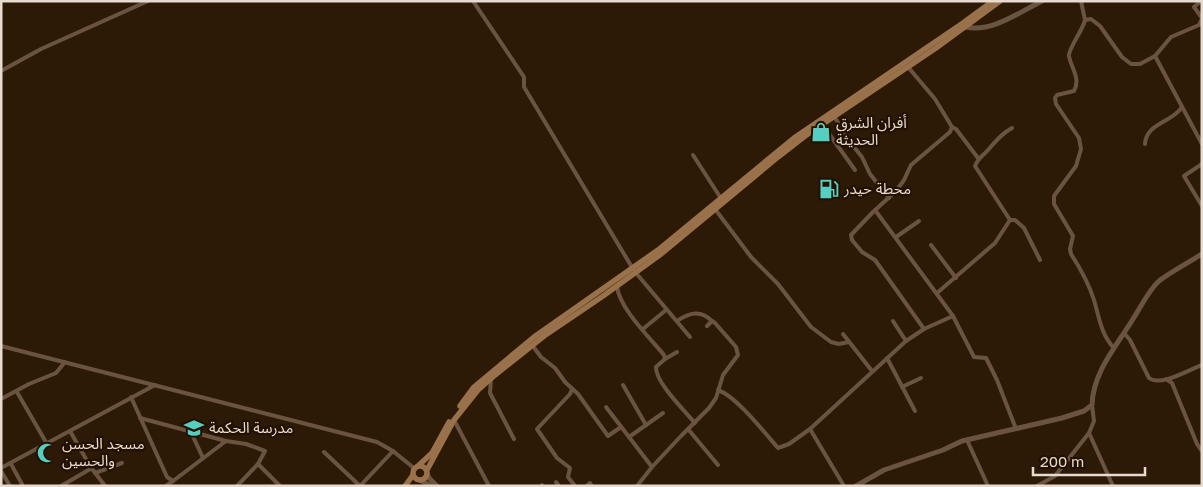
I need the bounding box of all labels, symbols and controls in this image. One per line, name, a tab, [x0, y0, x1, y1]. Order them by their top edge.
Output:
place label: أفران الشرق الحديثة	[836, 113, 907, 148]
shop icon: أفران الشرق الحديثة	[810, 121, 832, 143]
fuel station icon: محطة حيدر	[818, 178, 840, 200]
place label: محطة حيدر	[843, 179, 911, 198]
school or university icon: مدرسة الحكمة	[183, 417, 205, 439]
place label: مدرسة الحكمة	[209, 418, 293, 437]
place label: مسجد الحسن والحسين	[62, 434, 145, 470]
mosque icon: مسجد الحسن والحسين	[36, 442, 58, 464]
scale bar	[1033, 444, 1146, 476]
text: 200 m	[1040, 452, 1084, 470]

